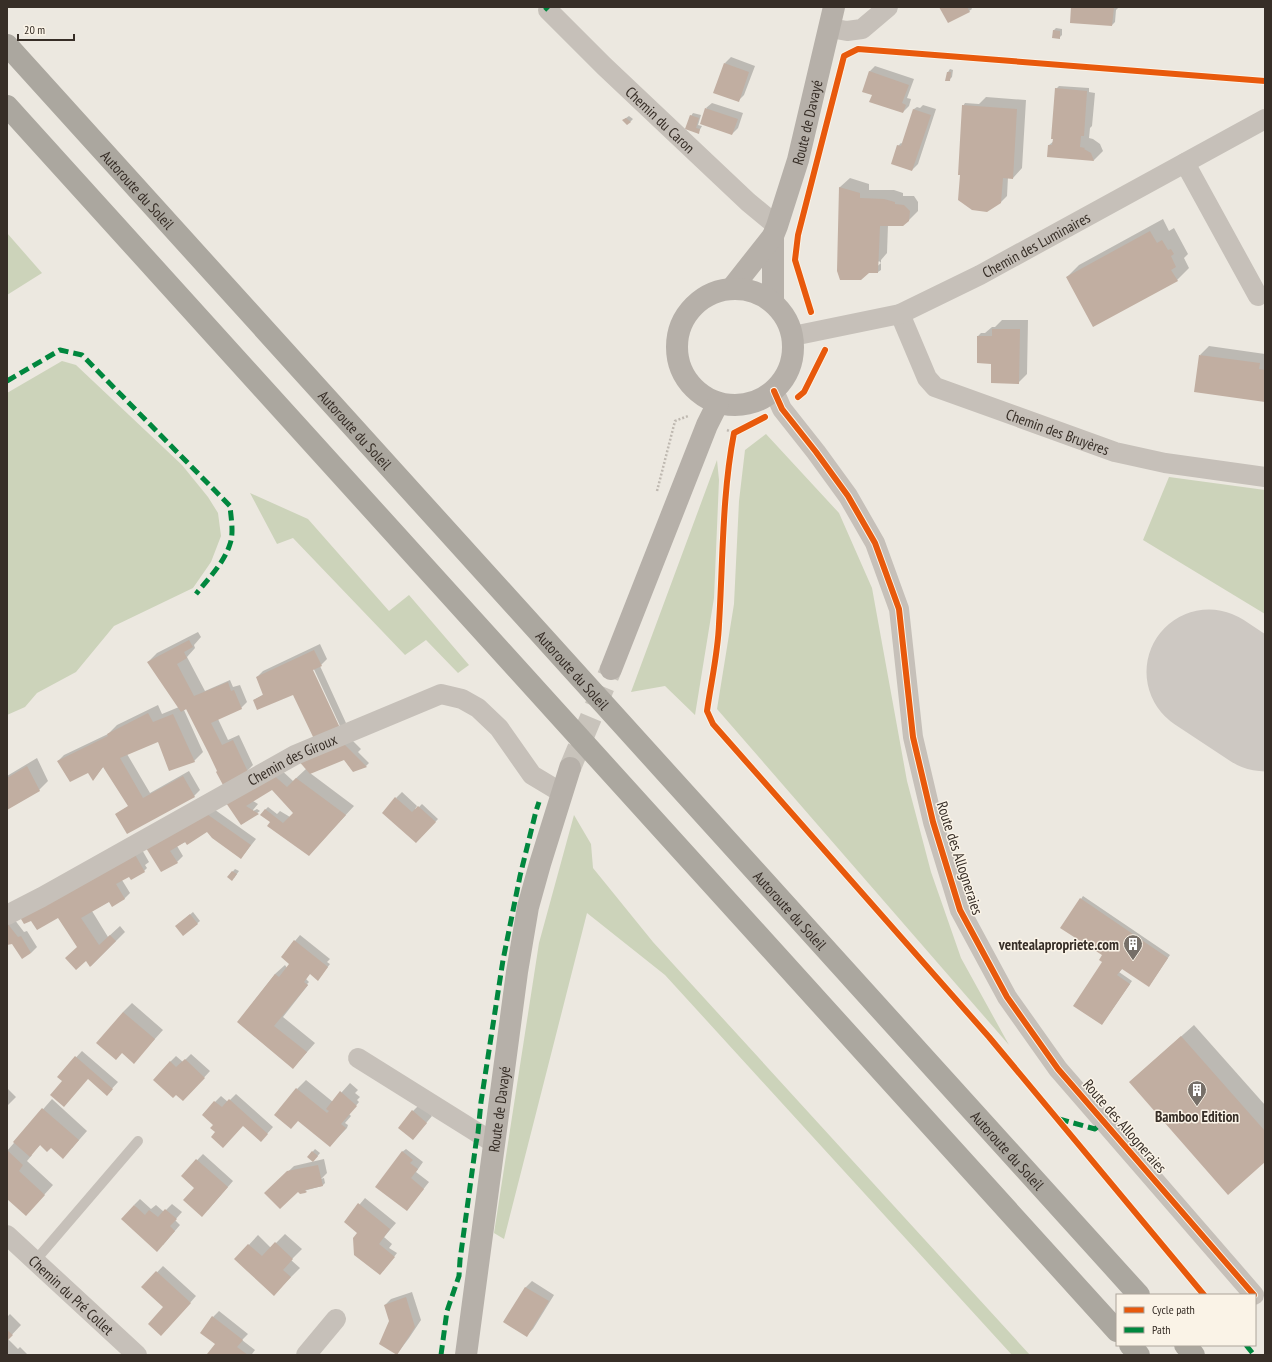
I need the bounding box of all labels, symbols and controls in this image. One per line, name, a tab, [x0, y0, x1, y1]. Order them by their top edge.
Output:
scale bar	[18, 16, 74, 42]
text: 20 m	[24, 22, 45, 37]
street label: Route de Davayé	[788, 78, 826, 167]
street label: Chemin du Caron	[622, 82, 699, 157]
street label: Autoroute du Soleil	[97, 146, 179, 233]
street label: Chemin des Luminaires	[979, 207, 1093, 282]
street label: Autoroute du Soleil	[315, 386, 396, 474]
street label: Chemin des Bruyères	[1004, 404, 1112, 459]
street label: Autoroute du Soleil	[532, 626, 614, 714]
street label: Chemin des Giroux	[244, 729, 339, 789]
street label: Route des Allogneraies	[933, 799, 987, 917]
street label: Autoroute du Soleil	[750, 866, 831, 954]
building icon: ventealapropriete.com	[1122, 933, 1144, 961]
place label: ventealapropriete.com	[998, 935, 1119, 954]
street label: Route de Davayé	[484, 1065, 514, 1153]
street label: Route des Allogneraies	[1079, 1075, 1171, 1177]
building icon: Bamboo Edition	[1186, 1079, 1208, 1107]
street label: Autoroute du Soleil	[967, 1107, 1049, 1194]
place label: Bamboo Edition	[1155, 1107, 1239, 1126]
street label: Chemin du Pré Collet	[25, 1251, 118, 1339]
legend	[1116, 1294, 1256, 1346]
text: Cycle path	[1152, 1302, 1195, 1317]
text: Path	[1152, 1322, 1170, 1337]

